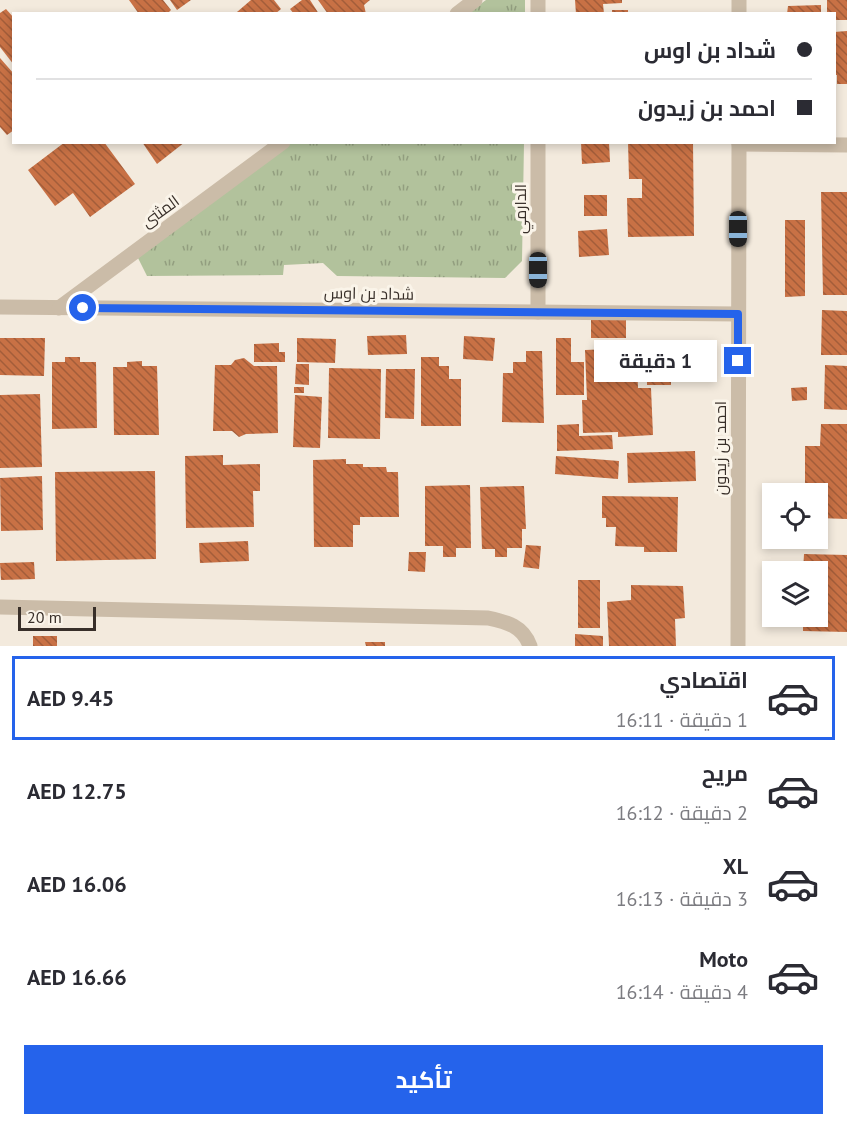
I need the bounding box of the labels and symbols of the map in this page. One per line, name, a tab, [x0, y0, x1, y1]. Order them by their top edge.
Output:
street label: الدارمي	[510, 184, 534, 234]
street label: المثنى	[137, 191, 183, 232]
car	[729, 211, 747, 247]
car	[529, 252, 547, 288]
street label: شداد بن اوس	[324, 282, 414, 305]
route start	[69, 294, 96, 321]
callout: 1 دقيقة	[594, 340, 717, 382]
route end	[724, 347, 751, 374]
street label: احمد بن زيدون	[710, 401, 731, 495]
scale bar	[18, 604, 96, 632]

